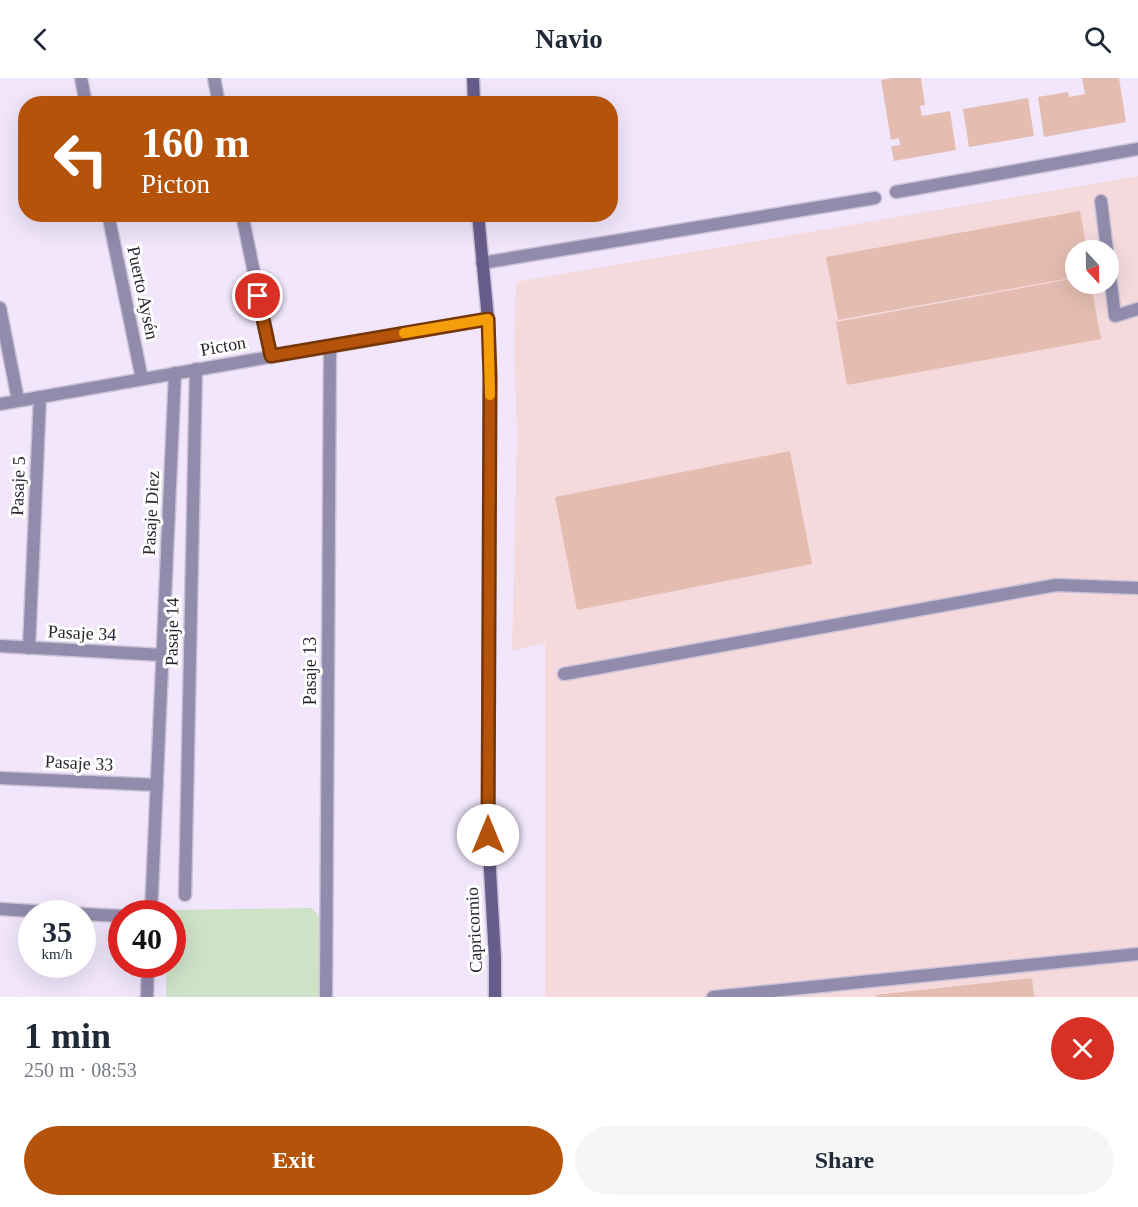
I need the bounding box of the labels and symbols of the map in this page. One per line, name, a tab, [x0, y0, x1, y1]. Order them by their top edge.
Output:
north arrow	[1065, 240, 1119, 294]
street label: Puerto Aysén	[123, 245, 163, 341]
pin	[232, 270, 283, 321]
street label: Picton	[199, 332, 247, 360]
street label: Pasaje 5	[7, 456, 29, 516]
street label: Pasaje Diez	[139, 470, 163, 556]
street label: Pasaje 14	[161, 598, 183, 666]
street label: Pasaje 34	[47, 621, 117, 645]
street label: Pasaje 13	[300, 637, 320, 705]
street label: Pasaje 33	[44, 751, 114, 775]
position arrow	[456, 803, 520, 867]
street label: Capricornio	[462, 887, 486, 973]
speed limit sign: 40	[108, 900, 186, 978]

